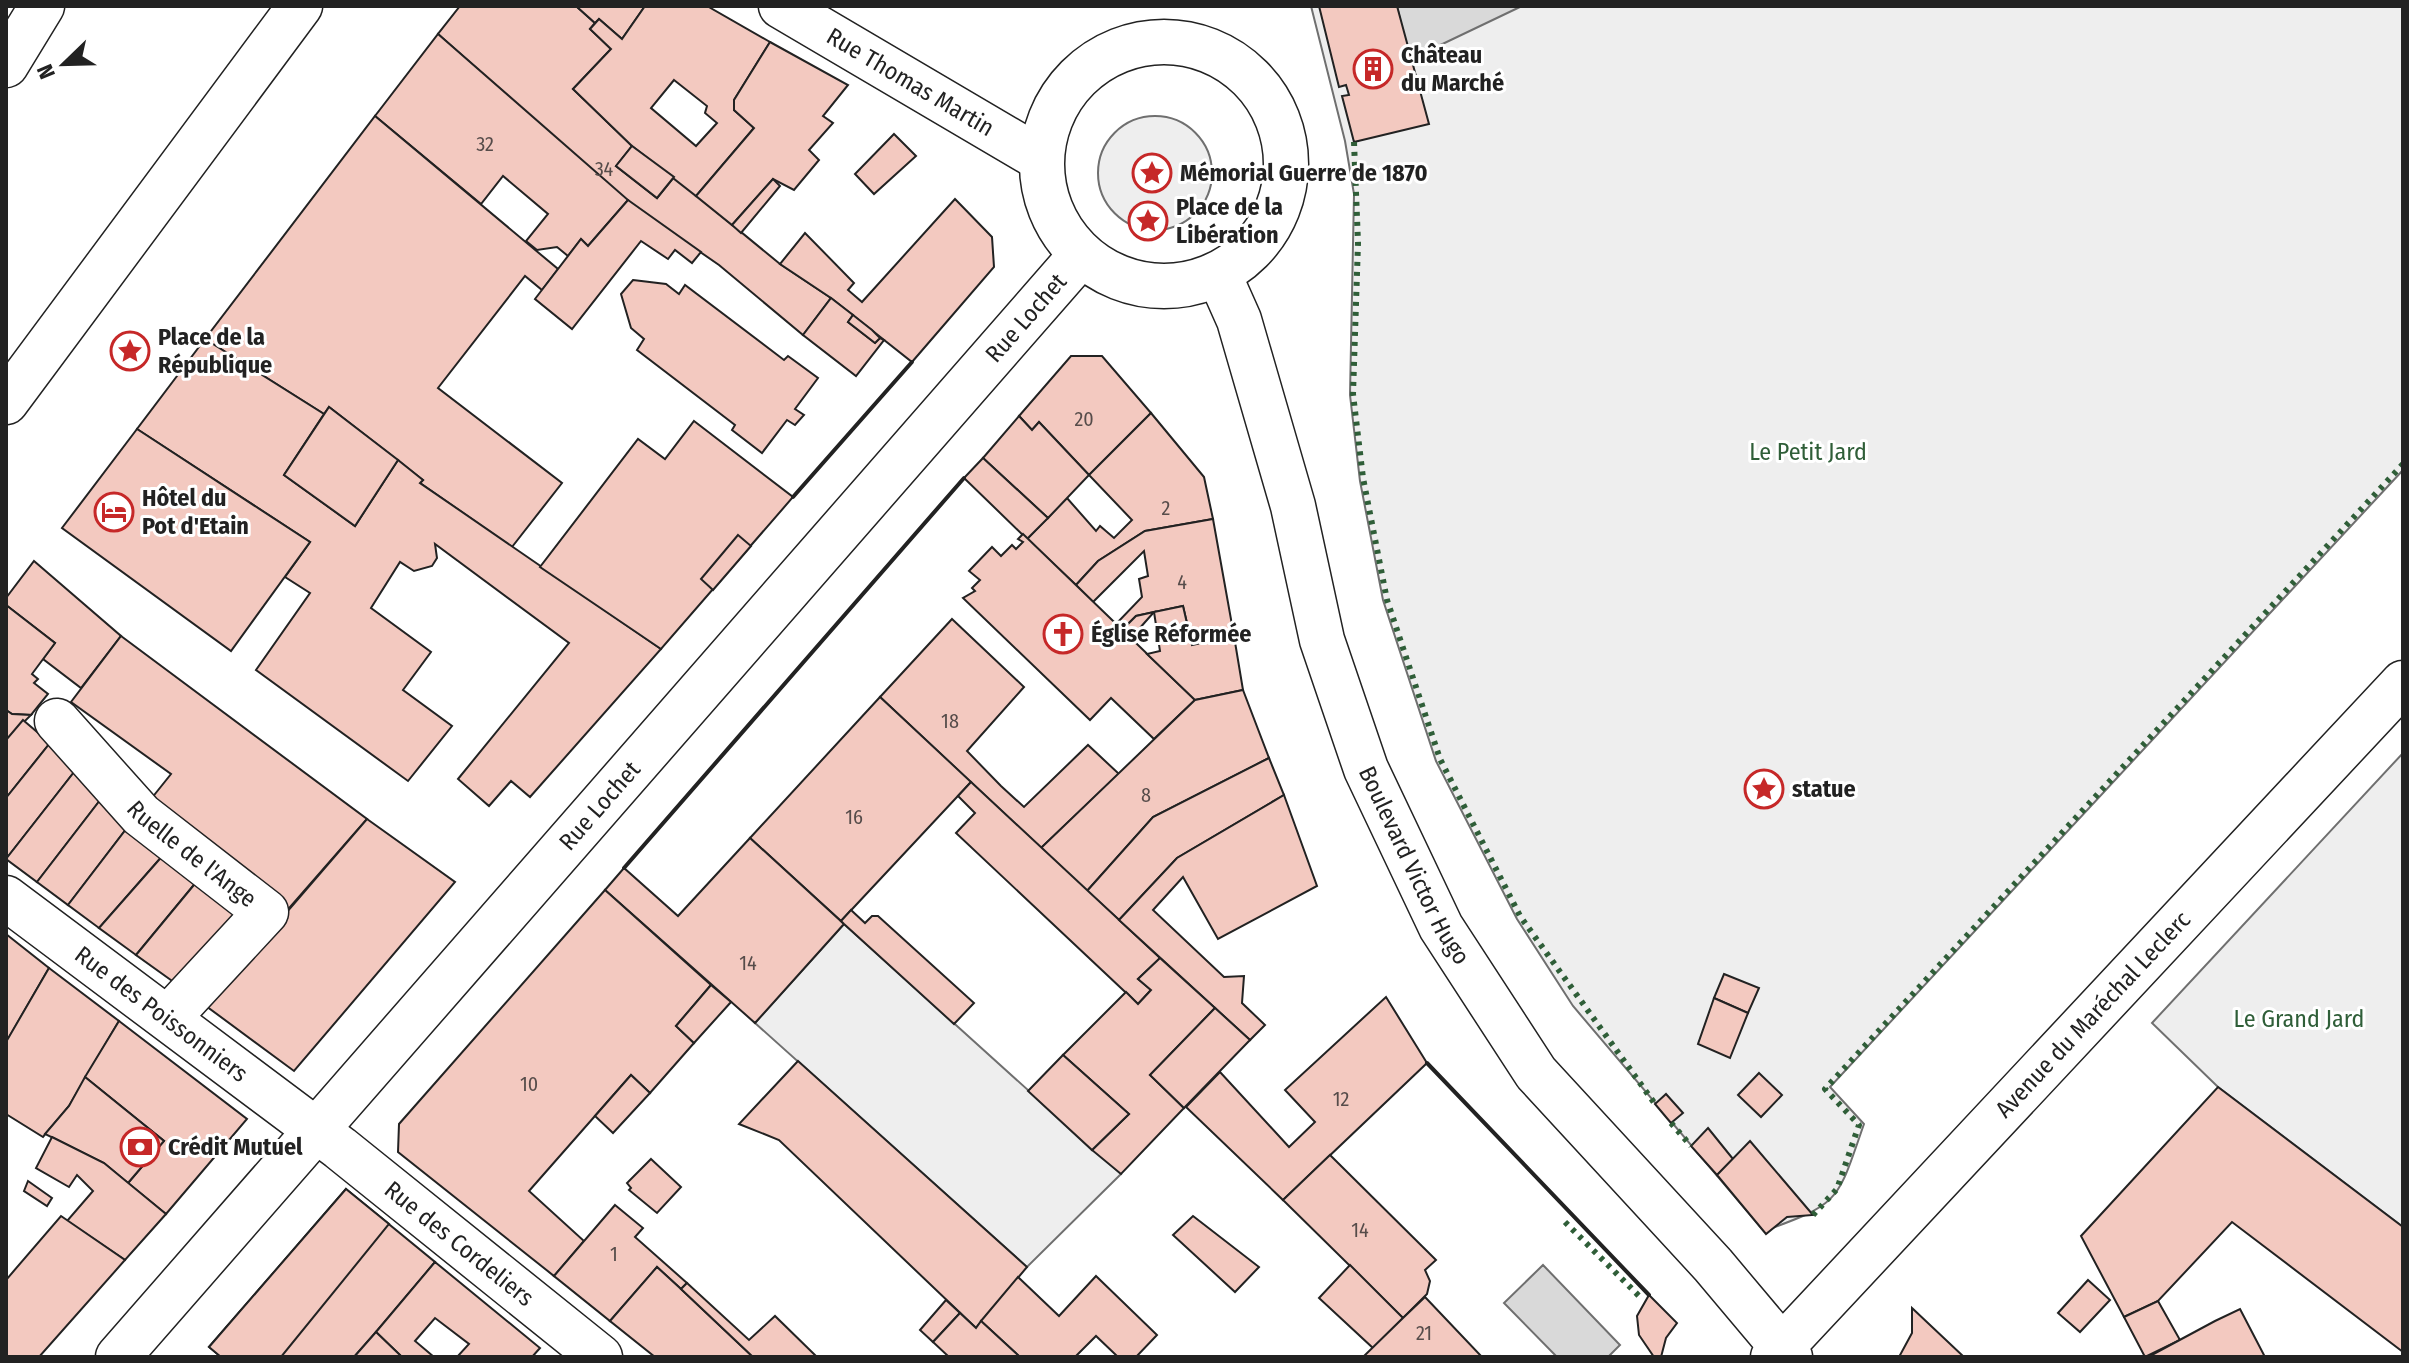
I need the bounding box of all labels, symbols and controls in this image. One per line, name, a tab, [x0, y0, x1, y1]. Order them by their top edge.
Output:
street label: Rue Thomas Martin	[822, 22, 999, 142]
north arrow	[24, 24, 104, 104]
place label: Château du Marché	[1401, 41, 1504, 97]
building icon: Château du Marché	[1352, 48, 1394, 90]
text: N	[31, 60, 61, 83]
house number: 32	[476, 132, 494, 156]
place icon: Mémorial Guerre de 1870	[1131, 152, 1173, 194]
house number: 34	[595, 157, 614, 181]
place label: Mémorial Guerre de 1870	[1180, 159, 1428, 187]
place label: Place de la Libération	[1176, 193, 1283, 249]
place icon: Place de la Libération	[1127, 200, 1169, 242]
street label: Rue Lochet	[980, 268, 1072, 368]
place label: Place de la République	[158, 323, 272, 379]
place icon: Place de la République	[109, 330, 151, 372]
house number: 20	[1074, 407, 1094, 431]
park label: Le Petit Jard	[1749, 438, 1867, 466]
place label: Hôtel du Pot d'Etain	[142, 484, 249, 540]
hotel icon: Hôtel du Pot d'Etain	[93, 491, 135, 533]
house number: 2	[1162, 496, 1171, 520]
house number: 4	[1177, 570, 1187, 594]
church icon: Église Réformée	[1042, 613, 1084, 655]
place label: Église Réformée	[1091, 619, 1251, 648]
house number: 18	[941, 709, 959, 733]
street label: Rue Lochet	[553, 756, 646, 856]
street label: Boulevard Victor Hugo	[1353, 762, 1476, 970]
place icon: statue	[1743, 768, 1785, 810]
place label: statue	[1792, 775, 1856, 803]
house number: 8	[1141, 783, 1151, 807]
street label: Ruelle de l'Ange	[121, 795, 262, 913]
house number: 16	[845, 805, 863, 829]
street label: Avenue du Maréchal Leclerc	[1990, 906, 2196, 1123]
street label: Rue des Poissonniers	[69, 941, 253, 1088]
house number: 14	[739, 951, 757, 975]
park label: Le Grand Jard	[2234, 1005, 2364, 1033]
house number: 10	[520, 1072, 538, 1096]
house number: 12	[1333, 1087, 1349, 1111]
bank icon: Crédit Mutuel	[119, 1126, 161, 1168]
place label: Crédit Mutuel	[168, 1133, 303, 1161]
street label: Rue des Cordeliers	[379, 1175, 539, 1312]
house number: 14	[1351, 1218, 1369, 1242]
house number: 1	[610, 1242, 618, 1266]
house number: 21	[1416, 1321, 1432, 1345]

